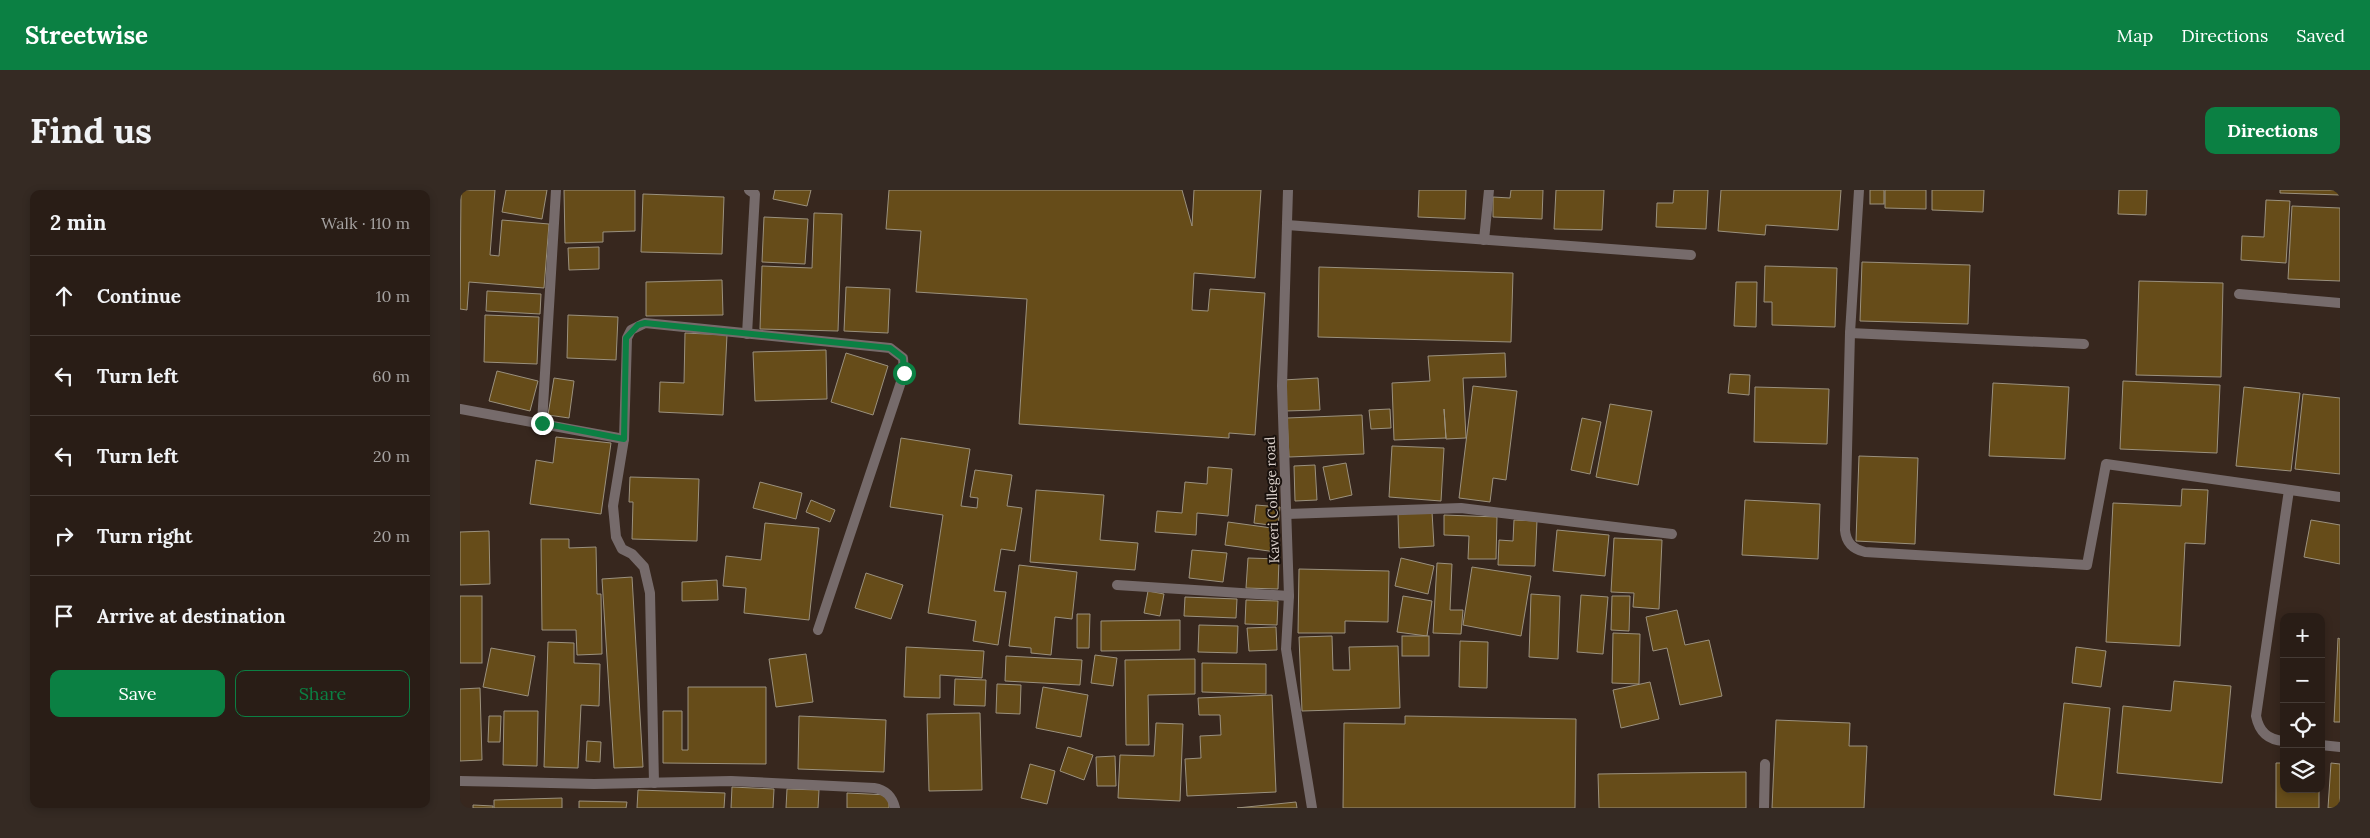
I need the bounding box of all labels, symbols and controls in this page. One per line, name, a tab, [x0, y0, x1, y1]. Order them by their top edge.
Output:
text: Streetwise	[25, 20, 148, 51]
text: Map	[2117, 24, 2153, 47]
text: Directions	[2181, 24, 2268, 47]
text: Saved	[2296, 24, 2345, 47]
button: Directions	[2205, 107, 2340, 154]
text: Find us	[30, 108, 152, 153]
text: 2 min	[50, 209, 106, 236]
text: Walk · 110 m	[321, 213, 410, 233]
icon: ahead	[50, 282, 78, 310]
text: Continue	[97, 284, 181, 308]
text: 10 m	[376, 286, 410, 306]
icon: left	[50, 362, 78, 390]
route start	[893, 362, 916, 385]
text: Turn left	[97, 364, 178, 388]
text: 60 m	[372, 366, 410, 386]
route end	[531, 412, 554, 435]
street label: Kaveri College road	[1261, 436, 1283, 564]
icon: left	[50, 442, 78, 470]
text: Turn left	[97, 444, 178, 468]
text: 20 m	[373, 446, 410, 466]
icon: right	[50, 522, 78, 550]
text: Turn right	[97, 524, 193, 548]
text: 20 m	[373, 526, 410, 546]
icon: arrive	[50, 602, 78, 630]
text: Arrive at destination	[97, 604, 286, 628]
map controls	[2280, 613, 2325, 793]
button: +	[2280, 613, 2325, 658]
button: −	[2280, 658, 2325, 703]
button: Save	[50, 670, 225, 717]
button: Share	[235, 670, 410, 717]
button: locate	[2280, 703, 2325, 748]
button: layers	[2280, 748, 2325, 793]

